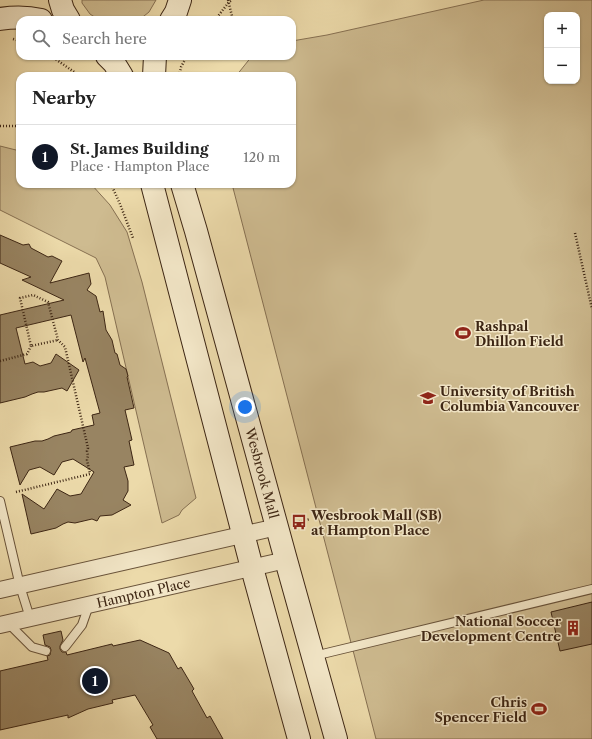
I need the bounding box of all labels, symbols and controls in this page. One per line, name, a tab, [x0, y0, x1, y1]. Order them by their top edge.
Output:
map controls	[544, 12, 580, 84]
button: +	[544, 12, 580, 48]
search box	[16, 16, 296, 60]
icon: search	[30, 27, 52, 49]
text: Search here	[62, 29, 147, 48]
button: −	[544, 48, 580, 84]
text: Nearby	[32, 88, 96, 108]
text: St. James Building	[70, 139, 209, 158]
text: 1	[42, 149, 48, 165]
text: 120 m	[243, 149, 280, 165]
text: Place · Hampton Place	[70, 158, 210, 174]
place label: Rashpal Dhillon Field	[475, 318, 564, 349]
sports icon: Rashpal Dhillon Field	[454, 324, 472, 342]
place label: University of British Columbia Vancouver	[440, 383, 580, 414]
school or university icon: University of British Columbia Vancouver	[419, 389, 437, 407]
your location	[235, 397, 255, 417]
street label: Wesbrook Mall	[242, 425, 282, 520]
place label: Wesbrook Mall (SB) at Hampton Place	[310, 507, 441, 538]
bus stop icon: Wesbrook Mall (SB) at Hampton Place	[290, 513, 308, 531]
street label: Hampton Place	[95, 574, 192, 611]
place label: National Soccer Development Centre	[421, 613, 562, 644]
building icon: National Soccer Development Centre	[564, 619, 582, 637]
pin: 1	[82, 666, 108, 696]
place label: Chris Spencer Field	[434, 694, 527, 725]
sports icon: Chris Spencer Field	[530, 700, 548, 718]

